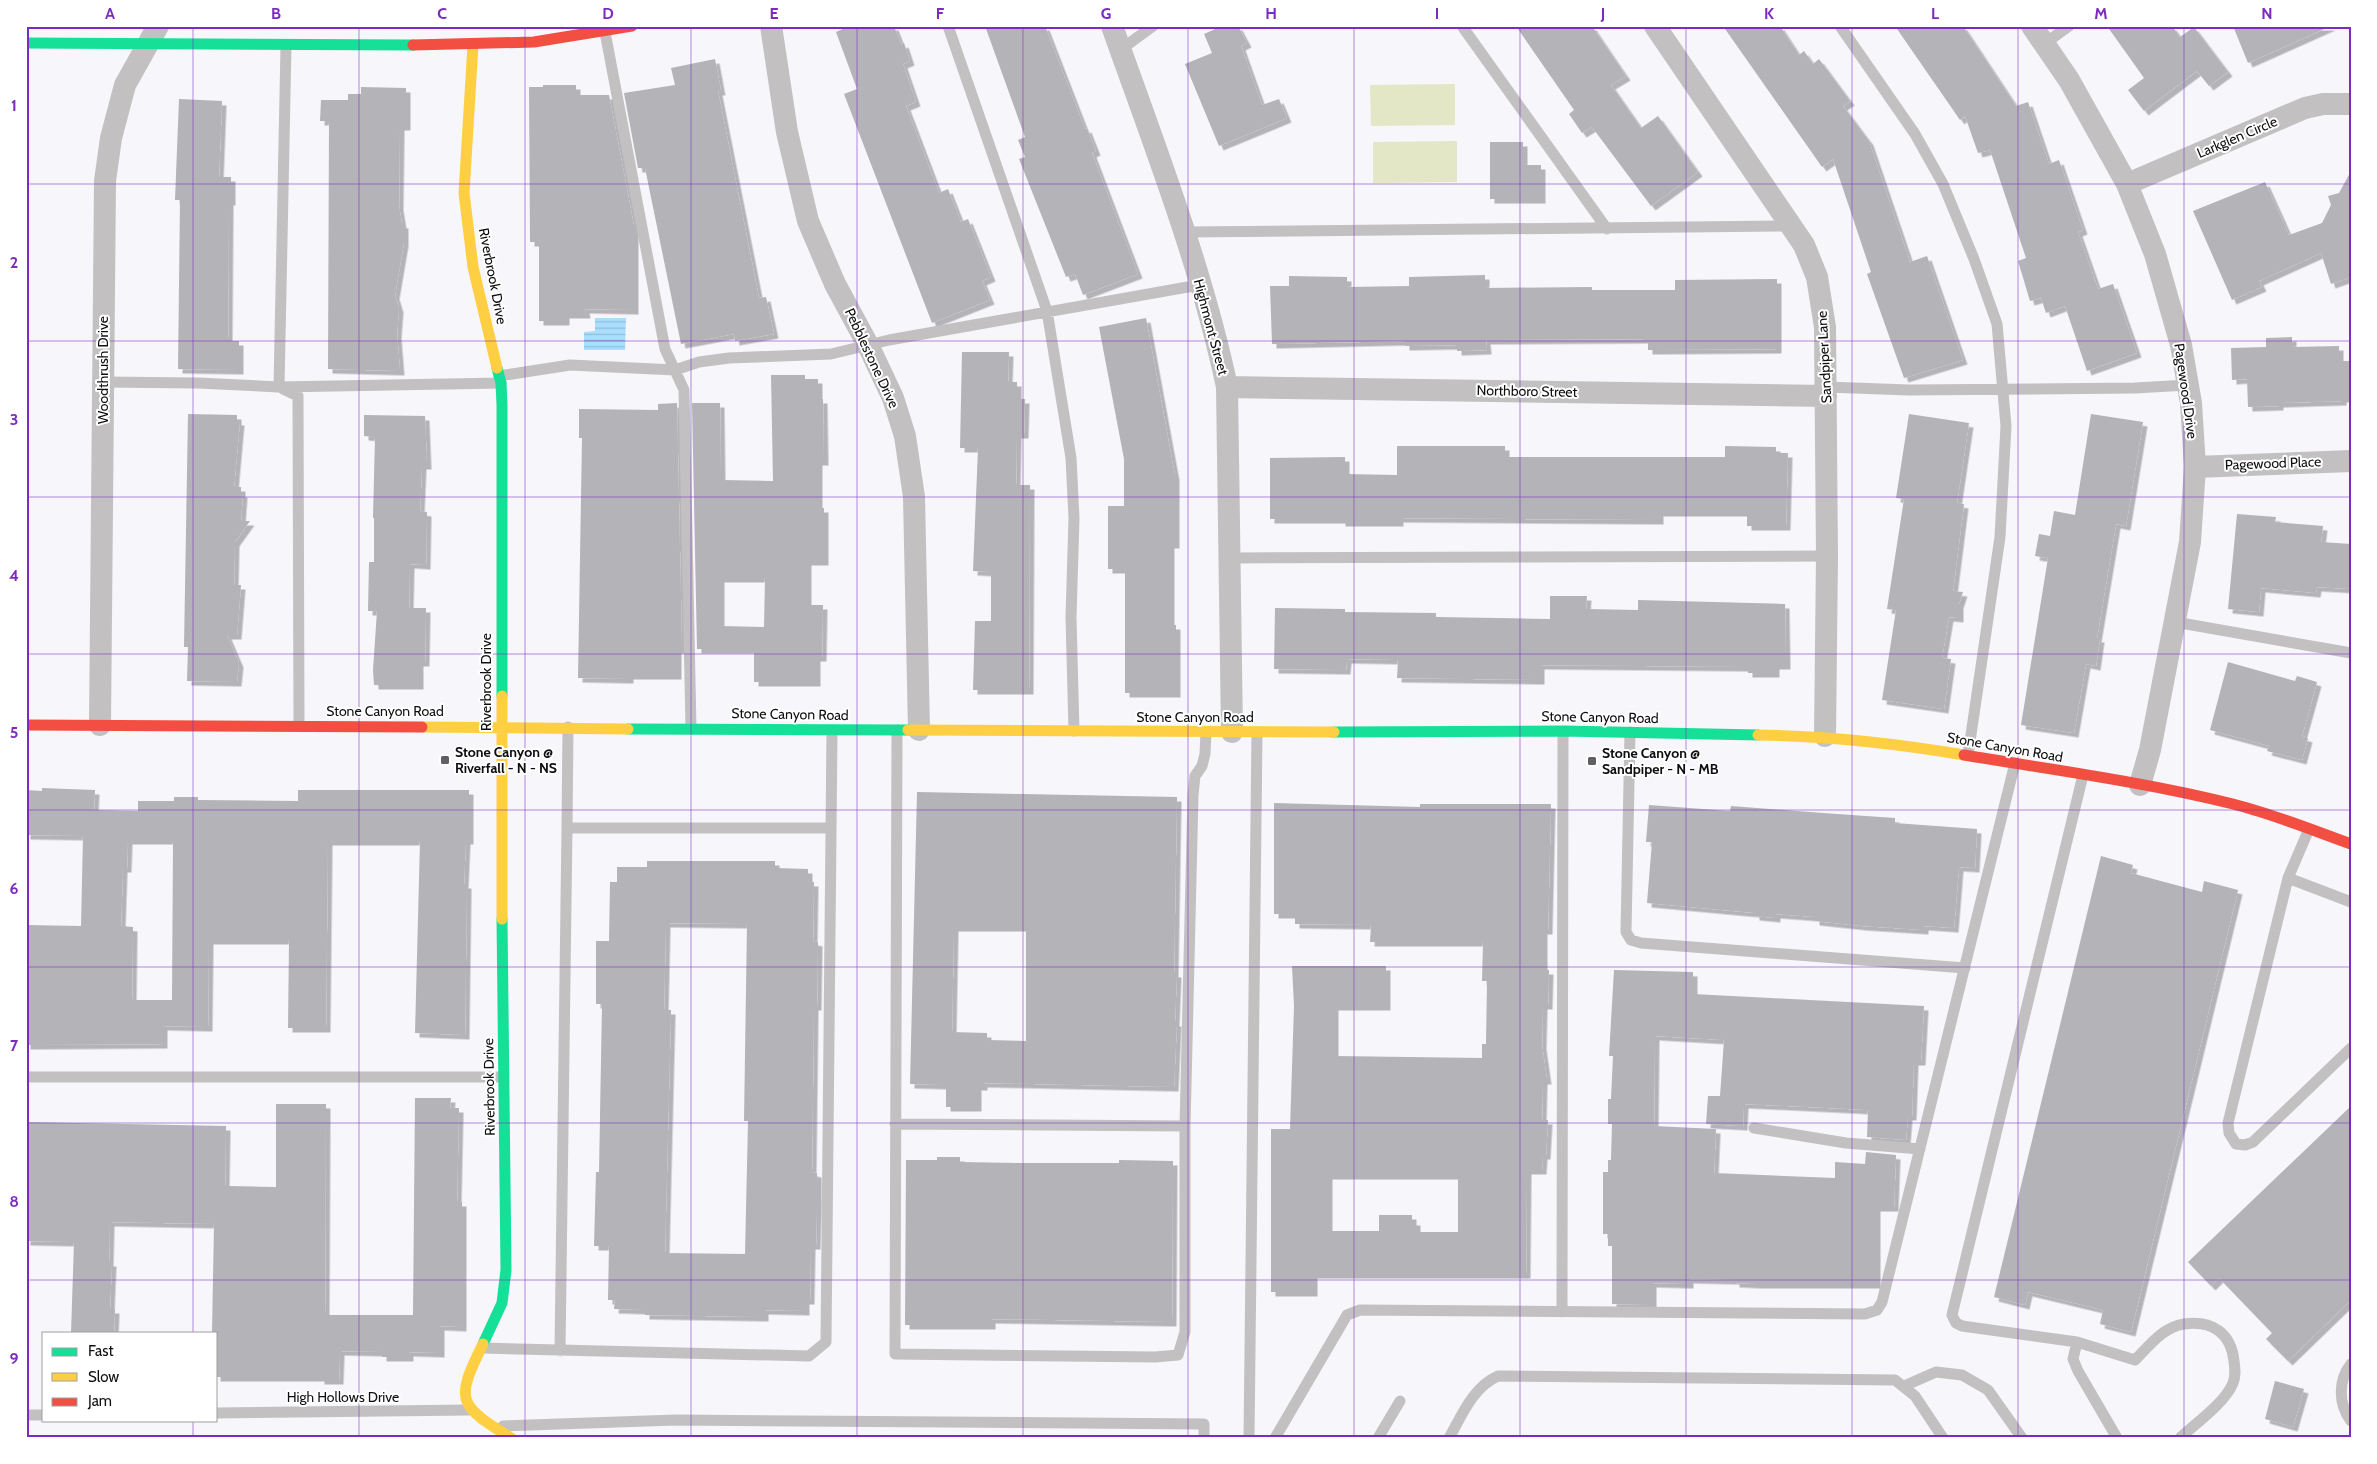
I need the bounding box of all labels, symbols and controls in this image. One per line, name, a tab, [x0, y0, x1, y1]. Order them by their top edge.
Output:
text: A	[105, 4, 115, 23]
text: B	[271, 4, 281, 23]
text: C	[437, 4, 447, 23]
text: D	[602, 4, 614, 23]
text: E	[769, 4, 779, 23]
text: F	[936, 4, 945, 23]
text: G	[1101, 4, 1111, 23]
text: H	[1265, 4, 1277, 23]
text: I	[1435, 4, 1439, 23]
text: J	[1600, 4, 1605, 23]
text: K	[1764, 4, 1774, 23]
text: L	[1931, 4, 1939, 23]
text: M	[2094, 4, 2108, 23]
text: N	[2261, 4, 2273, 23]
text: 1	[11, 96, 17, 115]
street label: Larkglen Circle	[2194, 112, 2280, 162]
street label: Riverbrook Drive	[475, 226, 511, 326]
text: 2	[10, 253, 18, 272]
street label: Highmont Street	[1190, 277, 1233, 377]
street label: Pebblestone Drive	[841, 305, 903, 411]
street label: Sandpiper Lane	[1813, 310, 1835, 404]
street label: Woodthrush Drive	[94, 316, 112, 424]
street label: Pagewood Drive	[2170, 342, 2202, 440]
street label: Northboro Street	[1477, 381, 1578, 401]
text: 3	[10, 410, 18, 429]
street label: Pagewood Place	[2224, 452, 2322, 474]
text: 4	[9, 566, 19, 585]
street label: Riverbrook Drive	[477, 633, 495, 731]
street label: Stone Canyon Road	[326, 702, 444, 720]
street label: Stone Canyon Road	[731, 704, 849, 724]
street label: Stone Canyon Road	[1541, 707, 1659, 727]
street label: Stone Canyon Road	[1136, 708, 1254, 726]
text: 5	[10, 723, 18, 742]
street label: Stone Canyon Road	[1946, 728, 2064, 766]
place label: Stone Canyon @ Riverfall - N - NS	[455, 743, 557, 777]
place label: Stone Canyon @ Sandpiper - N - MB	[1602, 744, 1719, 778]
marker: Stone Canyon @ Riverfall - N - NS	[439, 754, 451, 766]
marker: Stone Canyon @ Sandpiper - N - MB	[1586, 755, 1598, 767]
text: 6	[10, 879, 19, 898]
text: 7	[10, 1036, 19, 1055]
street label: Riverbrook Drive	[479, 1038, 499, 1136]
text: 8	[9, 1192, 19, 1211]
legend	[42, 1332, 218, 1422]
text: Fast	[88, 1342, 113, 1360]
text: 9	[10, 1349, 19, 1368]
text: Slow	[88, 1368, 119, 1386]
street label: High Hollows Drive	[287, 1388, 399, 1406]
text: Jam	[87, 1392, 112, 1410]

